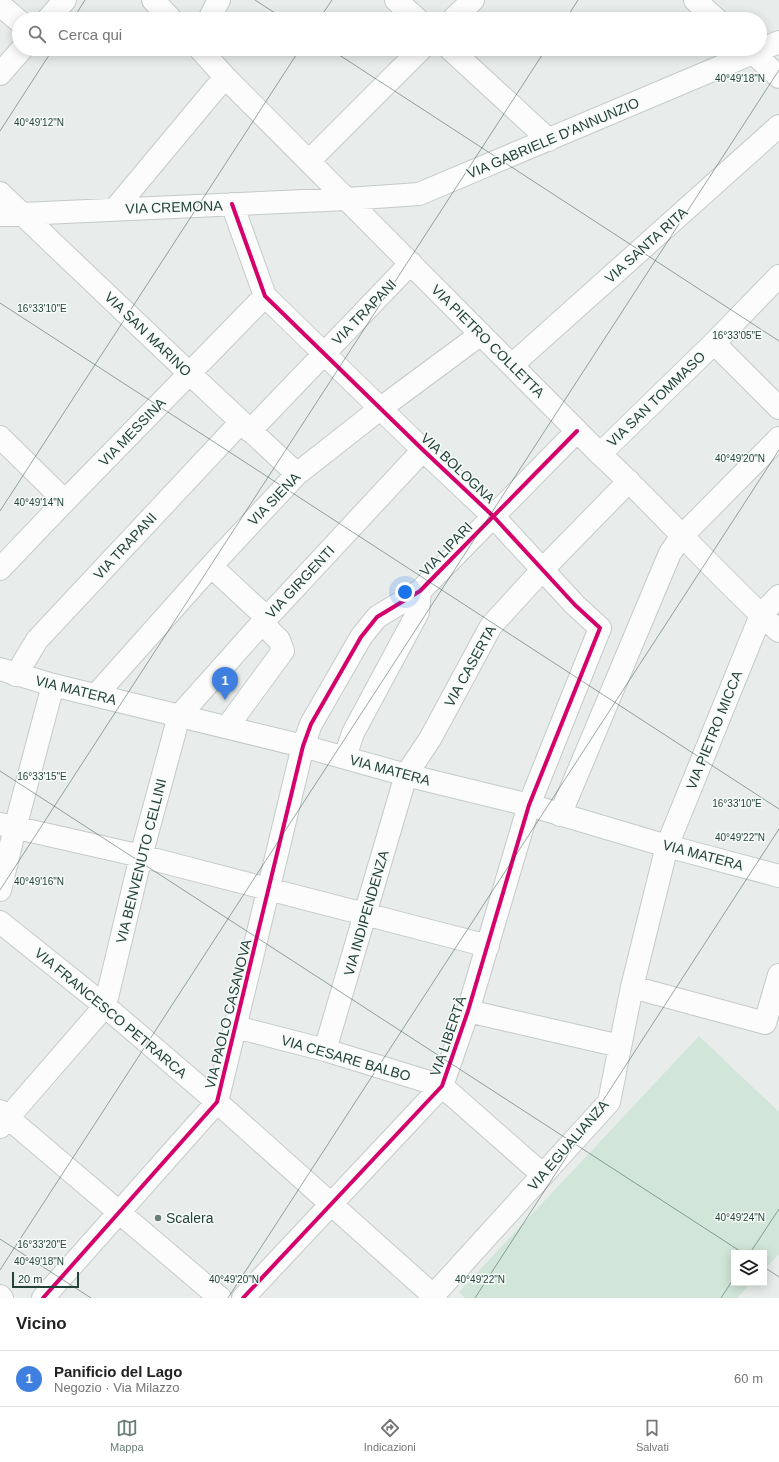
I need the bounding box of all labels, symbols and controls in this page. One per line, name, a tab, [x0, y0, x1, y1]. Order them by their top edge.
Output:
search box	[12, 12, 767, 56]
icon: search	[26, 23, 48, 45]
text: Cerca qui	[58, 26, 122, 43]
text: 40°49'18"N	[715, 73, 765, 84]
street label: VIA GABRIELE D'ANNUNZIO	[464, 94, 642, 182]
text: 40°49'12"N	[14, 117, 64, 128]
street label: VIA CREMONA	[125, 197, 224, 217]
street label: VIA SANTA RITA	[602, 203, 691, 286]
street label: VIA TRAPANI	[329, 276, 399, 348]
street label: VIA PIETRO COLLETTA	[428, 281, 548, 401]
street label: VIA SAN MARINO	[101, 289, 195, 380]
text: 16°33'10"E	[17, 303, 67, 314]
text: 16°33'05"E	[712, 330, 762, 341]
street label: VIA SAN TOMMASO	[604, 348, 708, 450]
street label: VIA MESSINA	[95, 394, 169, 469]
street label: VIA BOLOGNA	[418, 430, 499, 507]
text: 40°49'20"N	[715, 453, 765, 464]
street label: VIA SIENA	[245, 469, 304, 529]
text: 40°49'14"N	[14, 497, 64, 508]
street label: VIA TRAPANI	[90, 509, 160, 583]
street label: VIA LIPARI	[416, 519, 476, 579]
street label: VIA GIRGENTI	[262, 542, 338, 622]
your location	[395, 582, 415, 602]
street label: VIA CASERTA	[441, 622, 499, 709]
pin: 1	[212, 667, 238, 700]
street label: VIA PIETRO MICCA	[683, 668, 745, 792]
street label: VIA MATERA	[34, 672, 119, 708]
street label: VIA MATERA	[348, 752, 433, 789]
text: 16°33'15"E	[17, 771, 67, 782]
street label: VIA BENVENUTO CELLINI	[113, 777, 169, 945]
text: 16°33'10"E	[712, 798, 762, 809]
text: 40°49'22"N	[715, 832, 765, 843]
street label: VIA MATERA	[661, 837, 746, 874]
street label: VIA INDIPENDENZA	[340, 848, 392, 978]
text: 40°49'16"N	[14, 876, 64, 887]
street label: VIA PAOLO CASANOVA	[202, 937, 254, 1090]
street label: VIA FRANCESCO PETRARCA	[32, 945, 191, 1082]
street label: VIA LIBERTÀ	[427, 993, 469, 1078]
street label: VIA CESARE BALBO	[279, 1032, 413, 1084]
street label: VIA EGUALIANZA	[524, 1096, 612, 1193]
place label: Scalera	[166, 1210, 214, 1226]
text: 40°49'24"N	[715, 1212, 765, 1223]
marker: Scalera	[153, 1213, 163, 1223]
text: 16°33'20"E	[17, 1239, 67, 1250]
map controls	[731, 1250, 767, 1286]
button: layers	[731, 1250, 767, 1286]
text: 40°49'18"N	[14, 1256, 64, 1267]
scale bar	[12, 1270, 79, 1289]
text: 20 m	[18, 1273, 42, 1285]
text: 40°49'20"N	[209, 1274, 259, 1285]
text: 40°49'22"N	[455, 1274, 505, 1285]
text: Vicino	[16, 1314, 67, 1333]
text: Panificio del Lago	[54, 1363, 182, 1380]
text: 1	[25, 1371, 33, 1386]
text: 60 m	[734, 1371, 763, 1386]
text: Negozio · Via Milazzo	[54, 1380, 179, 1395]
tab: Mappa	[110, 1417, 144, 1453]
tab: Indicazioni	[364, 1417, 416, 1453]
tab: Salvati	[636, 1417, 669, 1453]

